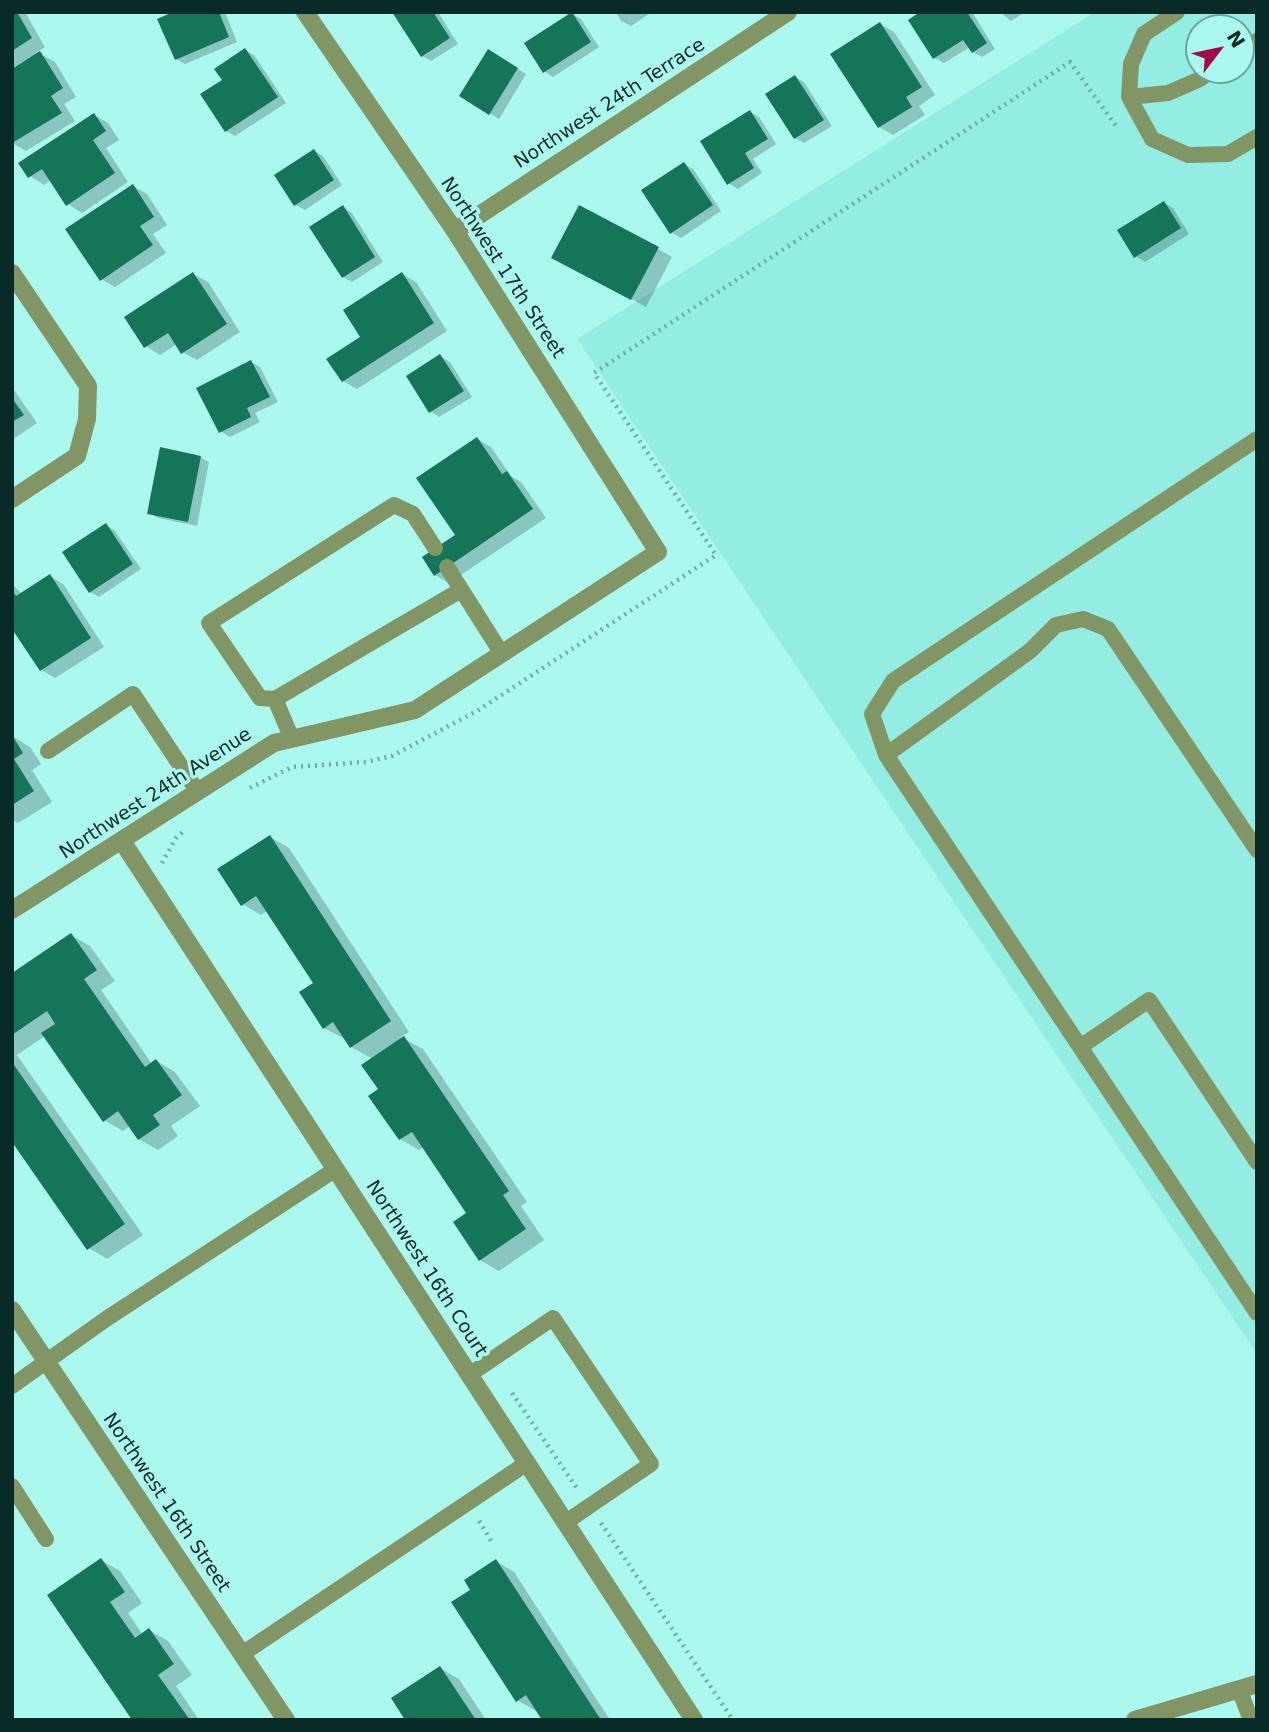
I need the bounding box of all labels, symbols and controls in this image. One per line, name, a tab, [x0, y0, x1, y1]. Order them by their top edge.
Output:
north arrow	[1185, 14, 1255, 84]
text: N	[1223, 26, 1250, 52]
street label: Northwest 24th Terrace	[510, 34, 710, 174]
street label: Northwest 17th Street	[435, 173, 569, 363]
street label: Northwest 24th Avenue	[56, 723, 256, 865]
street label: Northwest 16th Court	[360, 1177, 492, 1361]
street label: Northwest 16th Street	[97, 1409, 235, 1597]

